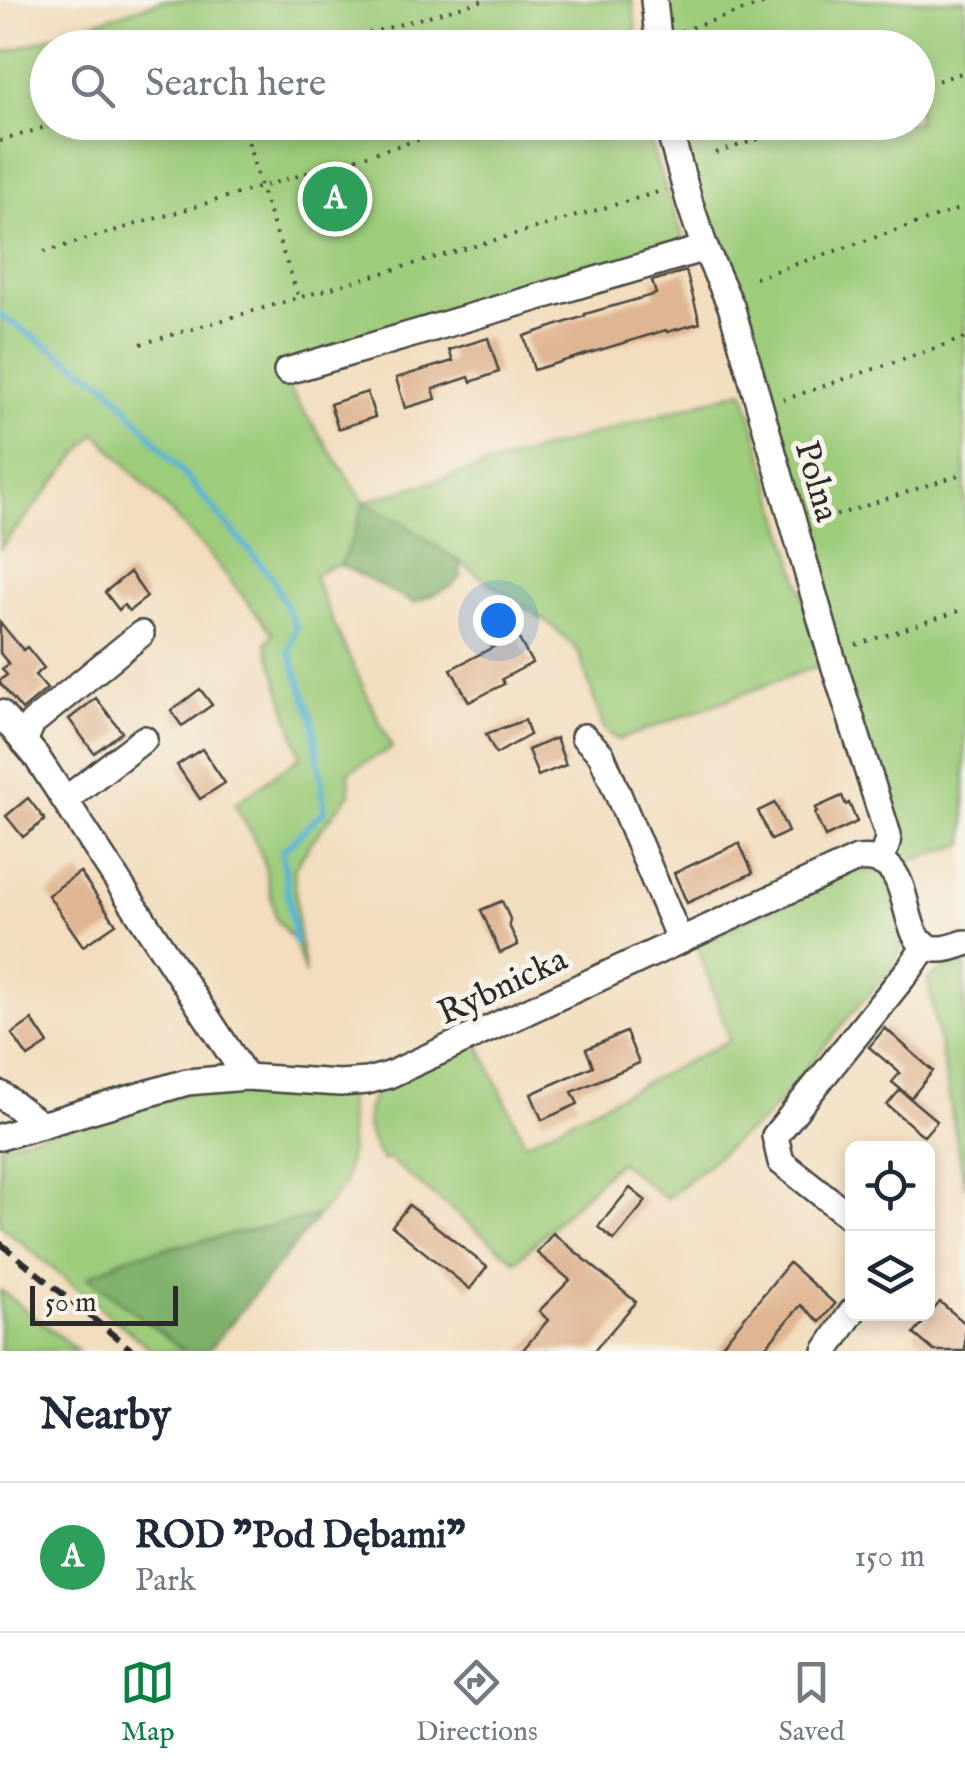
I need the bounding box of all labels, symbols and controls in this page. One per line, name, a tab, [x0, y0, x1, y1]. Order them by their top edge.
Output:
search box	[30, 30, 935, 140]
icon: search	[65, 58, 120, 113]
text: Search here	[145, 61, 326, 109]
pin: A	[302, 162, 368, 236]
street label: Polna	[783, 436, 849, 528]
your location	[473, 595, 524, 646]
street label: Rybnicka	[431, 937, 576, 1037]
map controls	[845, 1141, 935, 1321]
button: locate	[845, 1141, 935, 1231]
button: layers	[845, 1231, 935, 1321]
scale bar	[30, 1281, 178, 1326]
text: 50 m	[45, 1286, 97, 1321]
text: Nearby	[40, 1390, 171, 1443]
text: ROD "Pod Dębami"	[135, 1513, 465, 1561]
text: A	[62, 1537, 83, 1578]
text: 150 m	[854, 1537, 925, 1578]
text: Park	[135, 1561, 196, 1602]
tab: Map	[120, 1655, 175, 1750]
tab: Directions	[416, 1655, 538, 1750]
tab: Saved	[778, 1655, 845, 1750]

